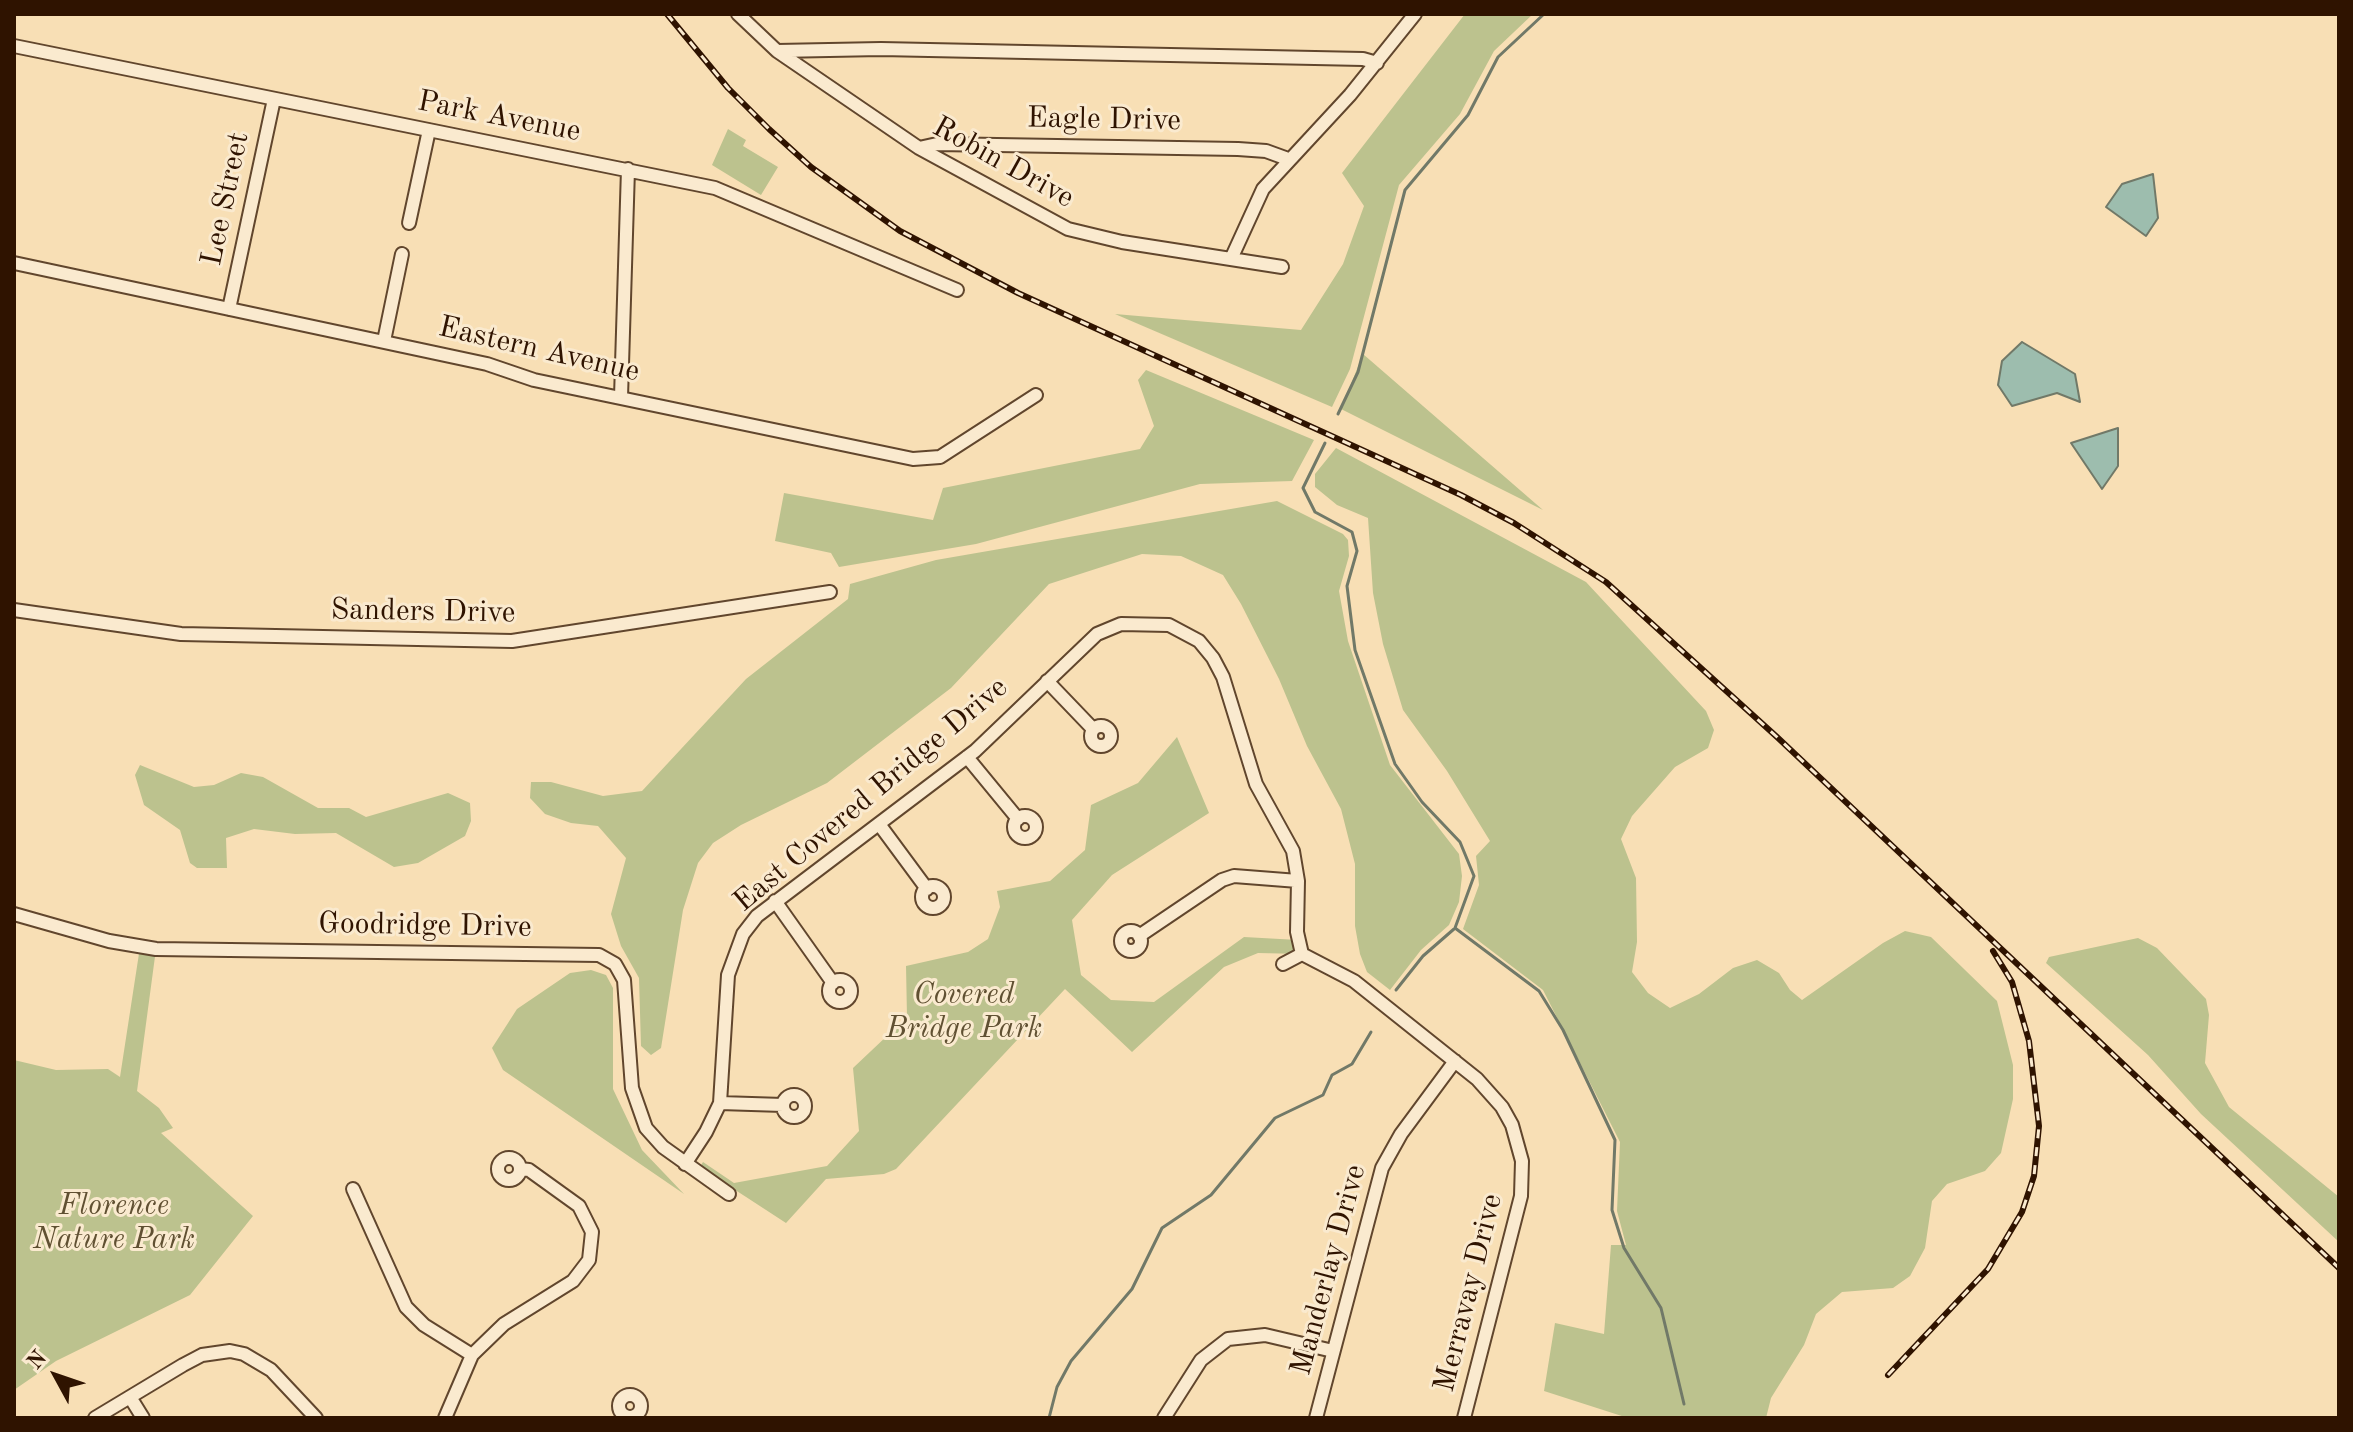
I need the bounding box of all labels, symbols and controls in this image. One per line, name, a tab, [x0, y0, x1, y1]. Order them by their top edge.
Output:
street label: Park Avenue	[414, 84, 584, 150]
street label: Eagle Drive	[1027, 101, 1181, 139]
street label: Robin Drive	[926, 109, 1080, 217]
street label: Lee Street	[194, 129, 258, 269]
street label: Eastern Avenue	[435, 309, 643, 391]
street label: Sanders Drive	[330, 592, 516, 632]
street label: East Covered Bridge Drive	[727, 670, 1015, 920]
street label: Goodridge Drive	[318, 906, 532, 946]
park label: Covered Bridge Park	[886, 977, 1042, 1048]
street label: Manderlay Drive	[1284, 1161, 1374, 1379]
park label: Florence Nature Park	[33, 1188, 195, 1258]
street label: Merravay Drive	[1427, 1190, 1511, 1396]
north arrow	[16, 1336, 96, 1416]
text: N	[24, 1347, 51, 1374]

